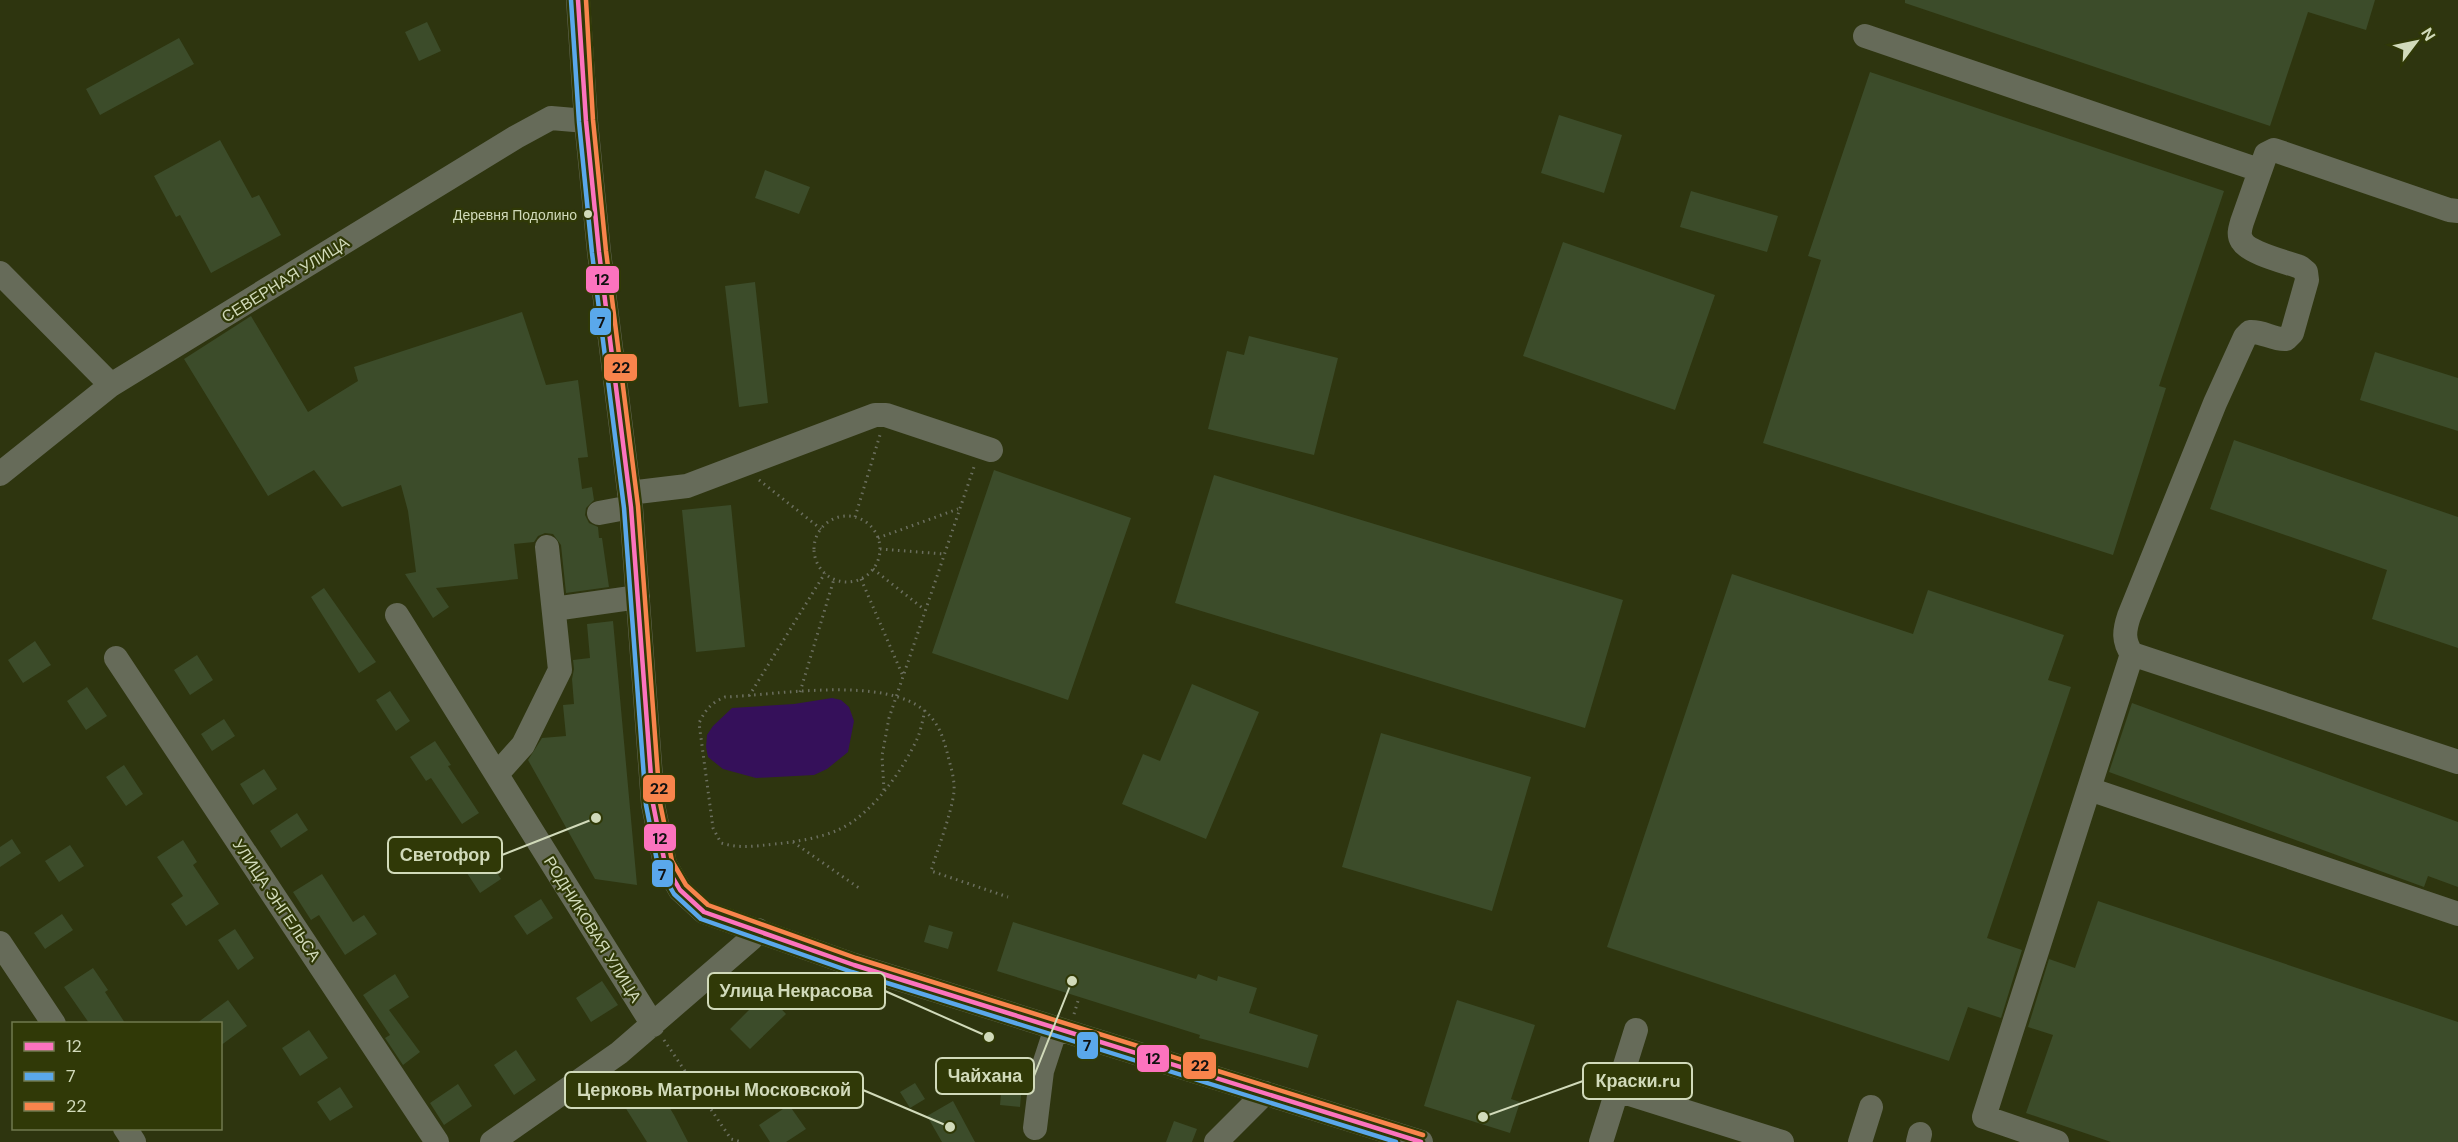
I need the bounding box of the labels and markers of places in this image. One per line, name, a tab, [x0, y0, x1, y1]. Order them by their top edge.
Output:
place label: Деревня Подолино	[453, 206, 577, 224]
marker: Деревня Подолино	[582, 208, 594, 220]
callout: Светофор	[388, 837, 502, 873]
callout: Улица Некрасова	[708, 973, 885, 1009]
callout: Чайхана	[936, 1058, 1034, 1094]
callout: Краски.ru	[1583, 1063, 1692, 1099]
callout: Церковь Матроны Московской	[565, 1072, 863, 1108]

